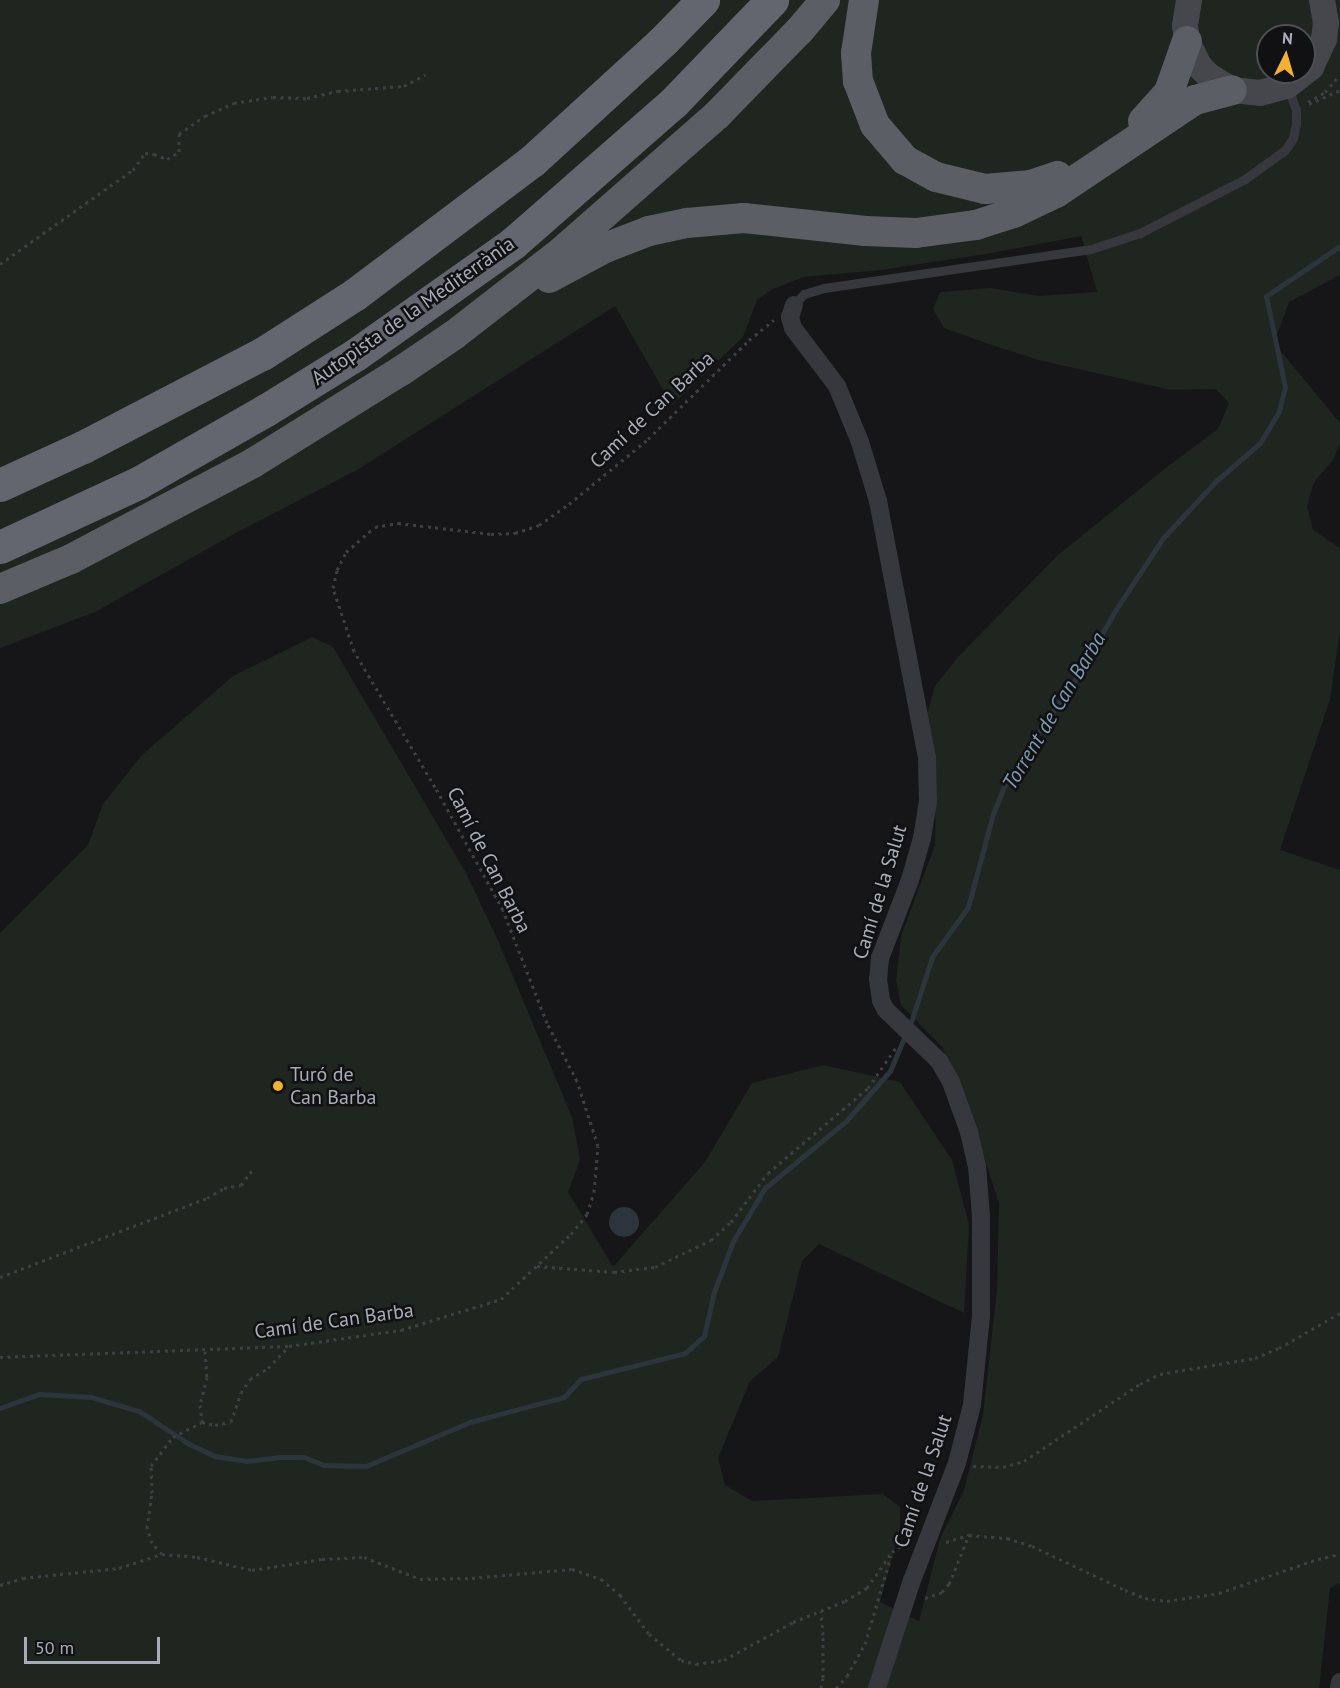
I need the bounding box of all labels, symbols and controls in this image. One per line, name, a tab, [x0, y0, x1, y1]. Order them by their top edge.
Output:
north arrow	[1256, 24, 1316, 84]
text: N	[1281, 28, 1293, 48]
street label: Autopista de la Mediterrània	[307, 232, 519, 390]
street label: Camí de Can Barba	[585, 346, 719, 474]
water label: Torrent de Can Barba	[997, 628, 1111, 794]
street label: Camí de Can Barba	[442, 783, 536, 937]
street label: Camí de la Salut	[848, 822, 912, 962]
place label: Turó de Can Barba	[290, 1062, 376, 1109]
marker: Turó de Can Barba	[271, 1079, 285, 1093]
street label: Camí de Can Barba	[253, 1298, 415, 1344]
street label: Camí de la Salut	[889, 1411, 957, 1551]
scale bar	[27, 1625, 164, 1663]
text: 50 m	[35, 1636, 74, 1659]

